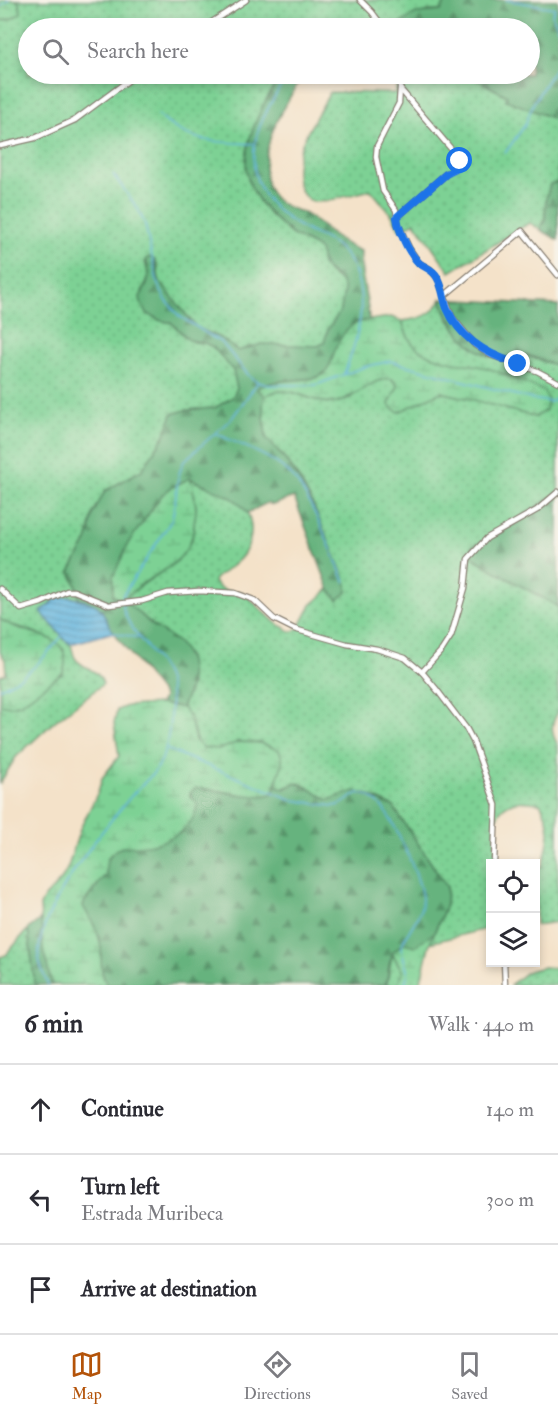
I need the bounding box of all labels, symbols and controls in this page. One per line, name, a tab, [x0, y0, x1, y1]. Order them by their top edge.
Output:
search box	[18, 18, 540, 84]
icon: search	[39, 35, 72, 68]
text: Search here	[87, 37, 189, 65]
route start	[446, 147, 472, 173]
route end	[504, 350, 530, 376]
map controls	[486, 859, 540, 967]
button: locate	[486, 859, 540, 913]
button: layers	[486, 913, 540, 967]
text: 6 min	[24, 1008, 83, 1040]
text: Walk · 440 m	[429, 1012, 534, 1037]
icon: ahead	[24, 1093, 57, 1126]
text: Continue	[81, 1095, 164, 1123]
text: 140 m	[486, 1097, 534, 1122]
text: Turn left	[81, 1173, 160, 1201]
icon: left	[24, 1183, 57, 1216]
text: 300 m	[486, 1187, 534, 1212]
text: Estrada Muribeca	[81, 1201, 223, 1226]
icon: arrive	[24, 1273, 57, 1306]
text: Arrive at destination	[81, 1275, 257, 1303]
tab: Map	[70, 1348, 103, 1404]
tab: Directions	[244, 1348, 311, 1404]
tab: Saved	[451, 1348, 488, 1404]

